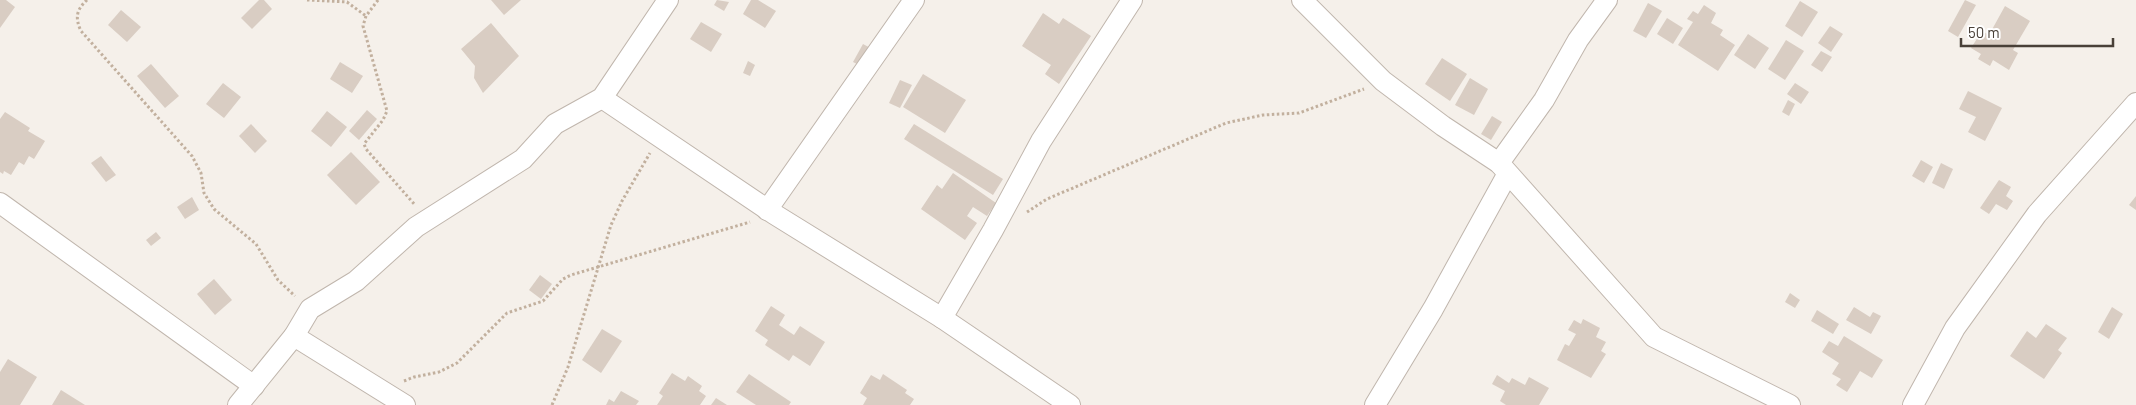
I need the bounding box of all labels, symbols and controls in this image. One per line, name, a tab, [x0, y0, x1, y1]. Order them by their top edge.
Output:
scale bar	[1961, 15, 2114, 47]
text: 50 m	[1968, 23, 2000, 41]

